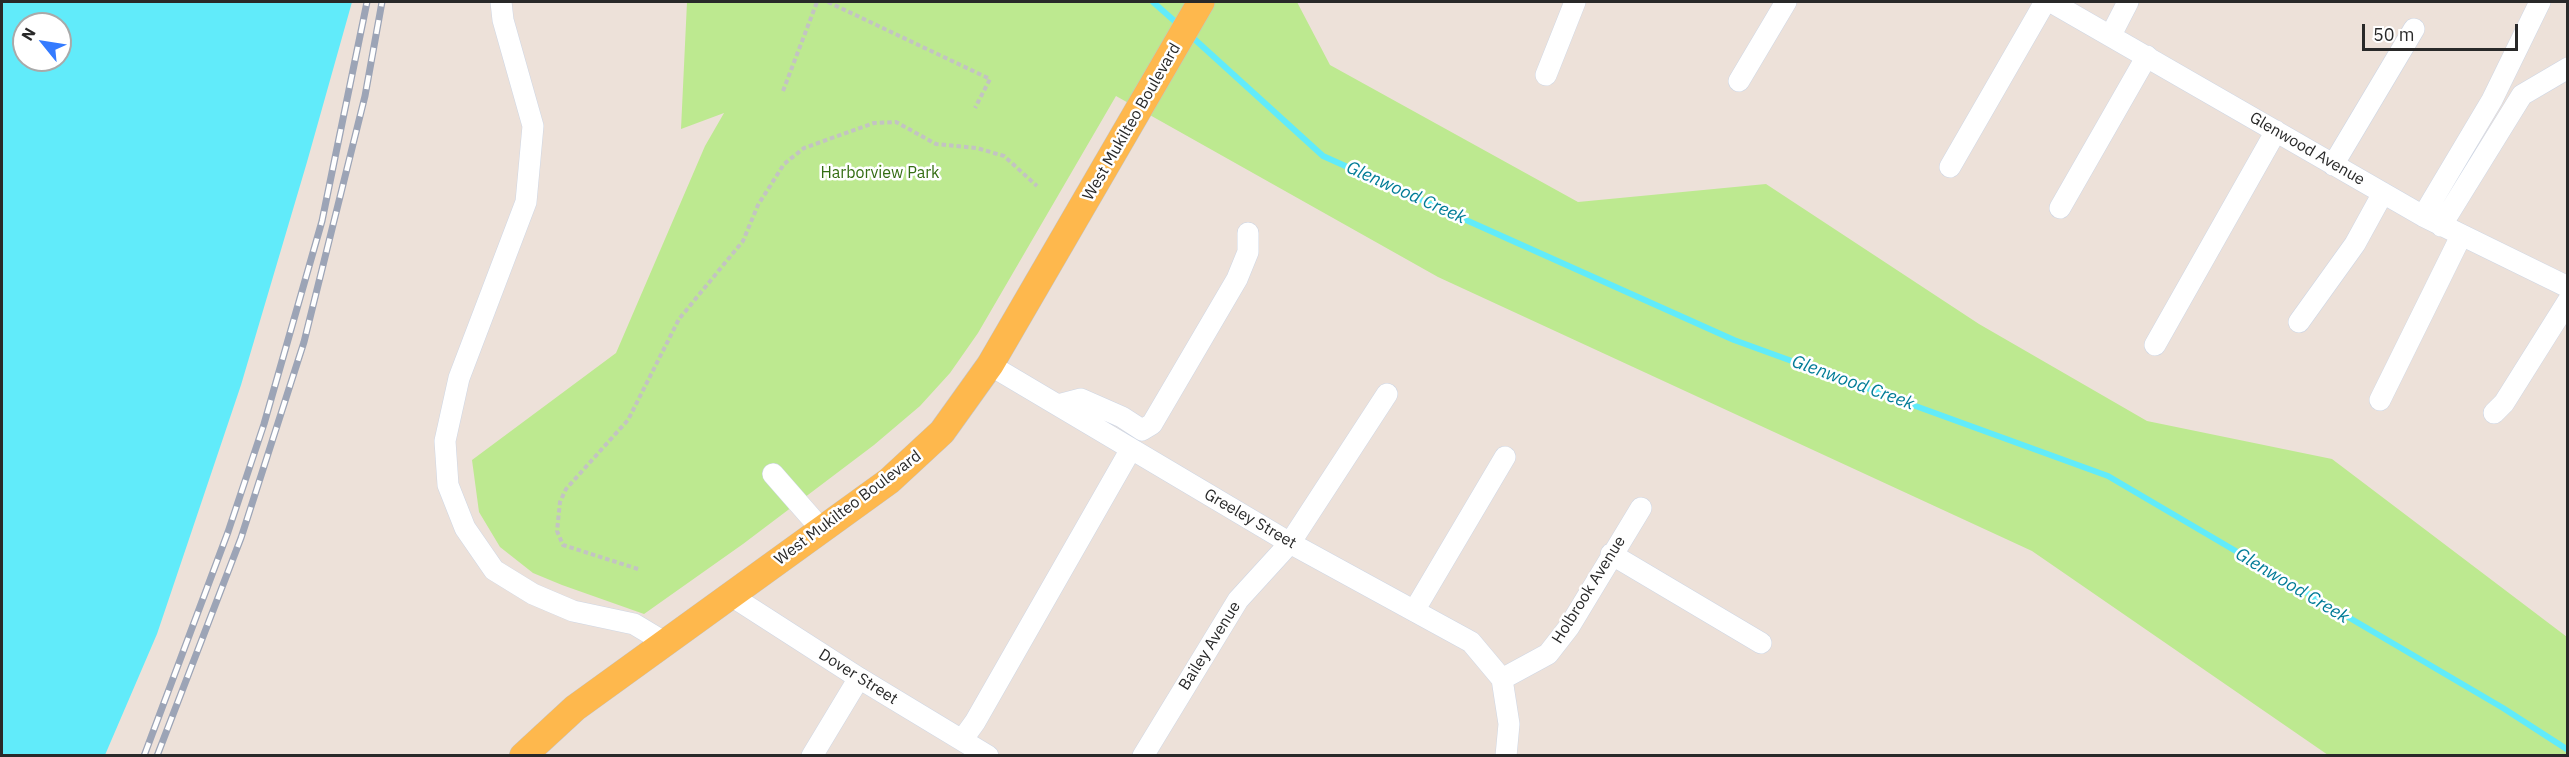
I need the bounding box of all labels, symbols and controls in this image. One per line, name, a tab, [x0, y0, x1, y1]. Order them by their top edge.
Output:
north arrow	[12, 12, 72, 72]
scale bar	[2365, 12, 2521, 50]
text: 50 m	[2373, 23, 2415, 46]
text: N	[17, 24, 40, 44]
street label: West Mukilteo Boulevard	[1079, 40, 1185, 204]
street label: Glenwood Avenue	[2246, 108, 2368, 190]
water label: Glenwood Creek	[1343, 157, 1469, 229]
park label: Harborview Park	[820, 163, 940, 183]
water label: Glenwood Creek	[1789, 351, 1917, 415]
street label: West Mukilteo Boulevard	[771, 447, 925, 569]
street label: Greeley Street	[1201, 485, 1299, 553]
street label: Holbrook Avenue	[1548, 533, 1630, 647]
water label: Glenwood Creek	[2231, 544, 2353, 628]
street label: Bailey Avenue	[1175, 598, 1245, 694]
street label: Dover Street	[815, 645, 901, 709]

